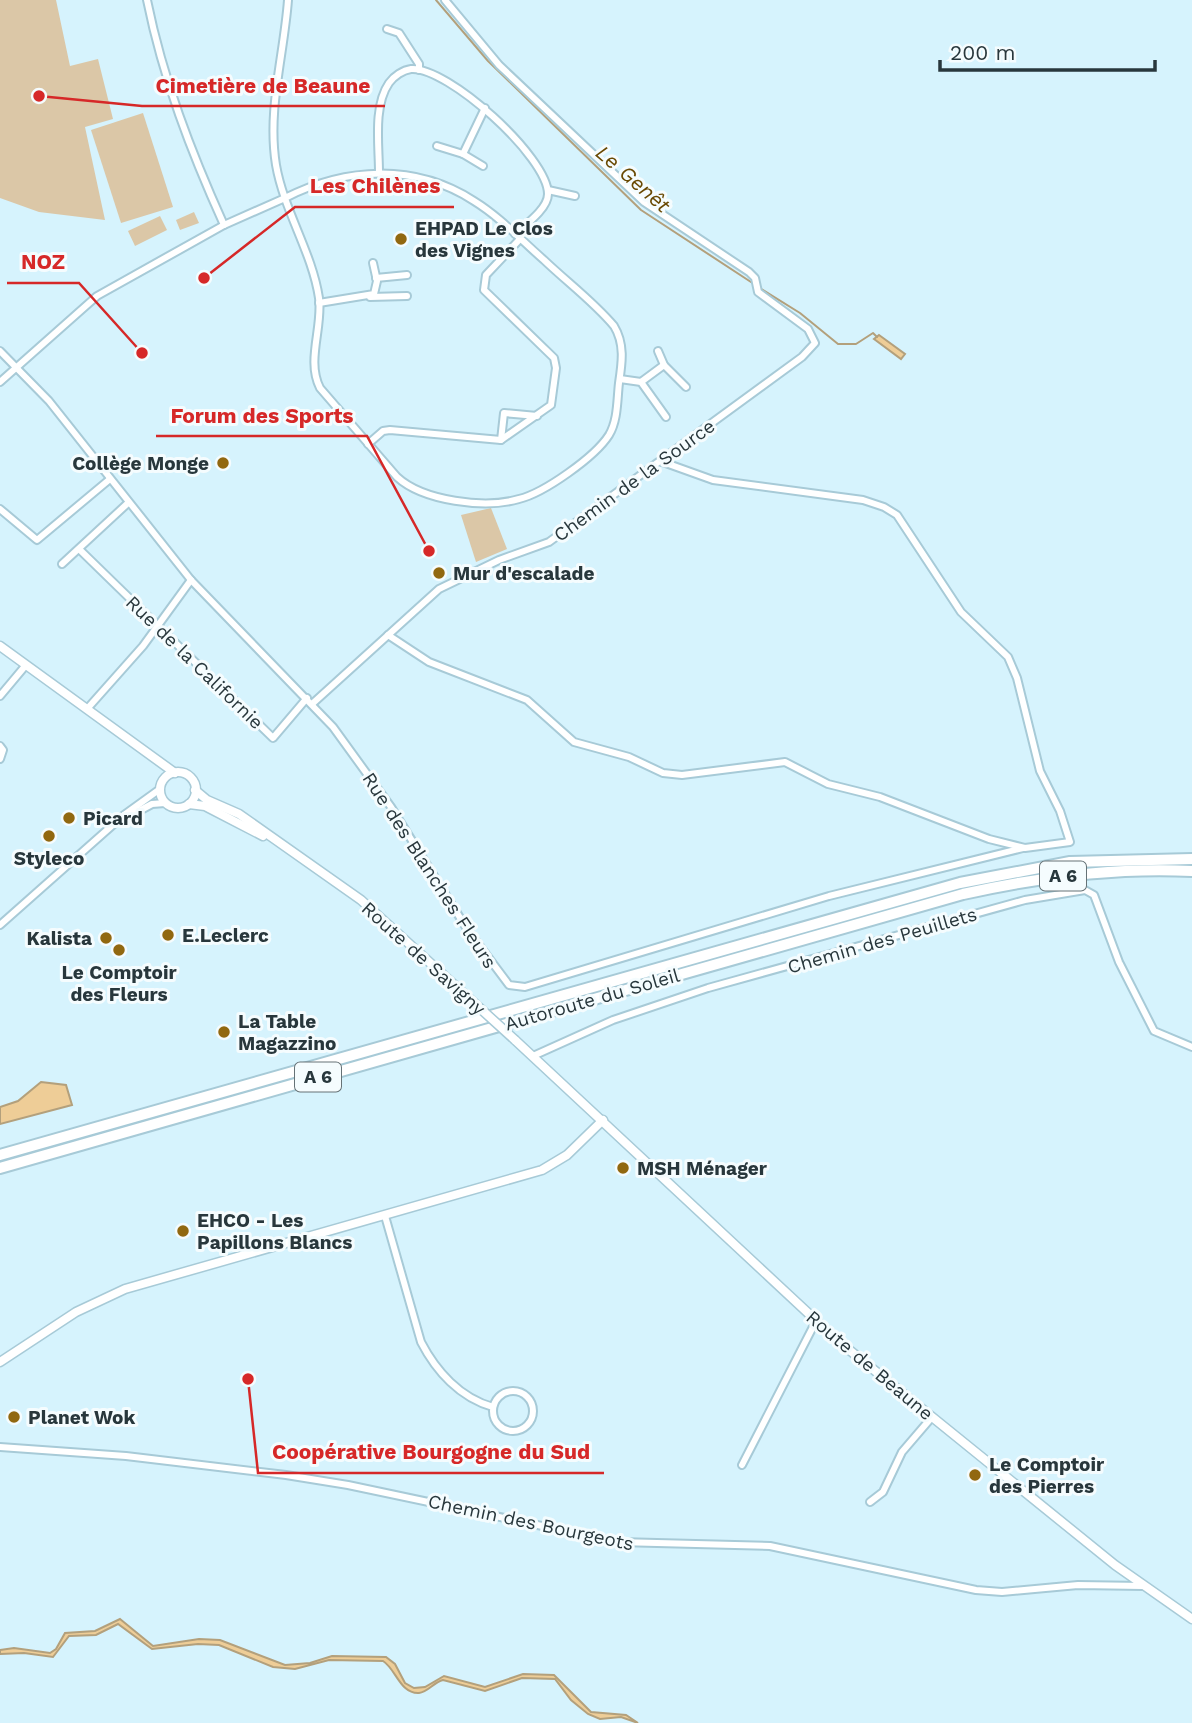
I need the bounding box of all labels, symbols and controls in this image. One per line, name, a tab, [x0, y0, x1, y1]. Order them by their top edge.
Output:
scale bar	[940, 28, 1155, 72]
text: 200 m	[950, 40, 1016, 65]
callout: Cimetière de Beaune	[142, 64, 385, 106]
text: Cimetière de Beaune	[156, 73, 370, 98]
water label: Le Genêt	[591, 140, 676, 218]
callout: Les Chilènes	[295, 165, 454, 207]
text: Les Chilènes	[310, 173, 440, 198]
place label: EHPAD Le Clos des Vignes	[415, 217, 553, 262]
marker: EHPAD Le Clos des Vignes	[393, 231, 409, 247]
callout: NOZ	[7, 241, 79, 283]
text: NOZ	[21, 249, 65, 274]
callout: Forum des Sports	[156, 394, 367, 436]
text: Forum des Sports	[170, 403, 354, 428]
street label: Chemin de la Source	[549, 414, 719, 547]
place label: Collège Monge	[72, 452, 209, 475]
marker: Collège Monge	[215, 455, 231, 471]
place label: Mur d'escalade	[453, 562, 594, 585]
marker: Mur d'escalade	[431, 565, 447, 581]
street label: Rue de la Californie	[121, 591, 268, 734]
street label: Rue des Blanches Fleurs	[358, 768, 502, 973]
place label: Picard	[83, 807, 143, 830]
marker: Picard	[61, 810, 77, 826]
marker: Styleco	[41, 828, 57, 844]
place label: Styleco	[14, 847, 84, 870]
road number: A 6	[1040, 862, 1086, 890]
street label: Route de Savigny	[357, 897, 491, 1020]
street label: Chemin des Peuillets	[785, 902, 979, 979]
place label: E.Leclerc	[182, 924, 269, 947]
place label: Kalista	[27, 927, 92, 950]
marker: E.Leclerc	[160, 927, 176, 943]
marker: Kalista	[98, 930, 114, 946]
marker: Le Comptoir des Fleurs	[111, 942, 127, 958]
place label: Le Comptoir des Fleurs	[61, 961, 177, 1006]
street label: Autoroute du Soleil	[502, 963, 682, 1035]
place label: La Table Magazzino	[238, 1010, 336, 1055]
marker: La Table Magazzino	[216, 1024, 232, 1040]
road number: A 6	[295, 1062, 341, 1092]
place label: MSH Ménager	[637, 1157, 768, 1180]
marker: MSH Ménager	[615, 1160, 631, 1176]
place label: EHCO - Les Papillons Blancs	[197, 1209, 352, 1254]
marker: EHCO - Les Papillons Blancs	[175, 1223, 191, 1239]
street label: Route de Beaune	[801, 1306, 938, 1425]
place label: Planet Wok	[28, 1406, 135, 1429]
marker: Planet Wok	[6, 1409, 22, 1425]
callout: Coopérative Bourgogne du Sud	[258, 1431, 604, 1473]
text: Coopérative Bourgogne du Sud	[272, 1439, 590, 1464]
place label: Le Comptoir des Pierres	[989, 1453, 1105, 1498]
marker: Le Comptoir des Pierres	[967, 1467, 983, 1483]
street label: Chemin des Bourgeots	[426, 1489, 636, 1556]

